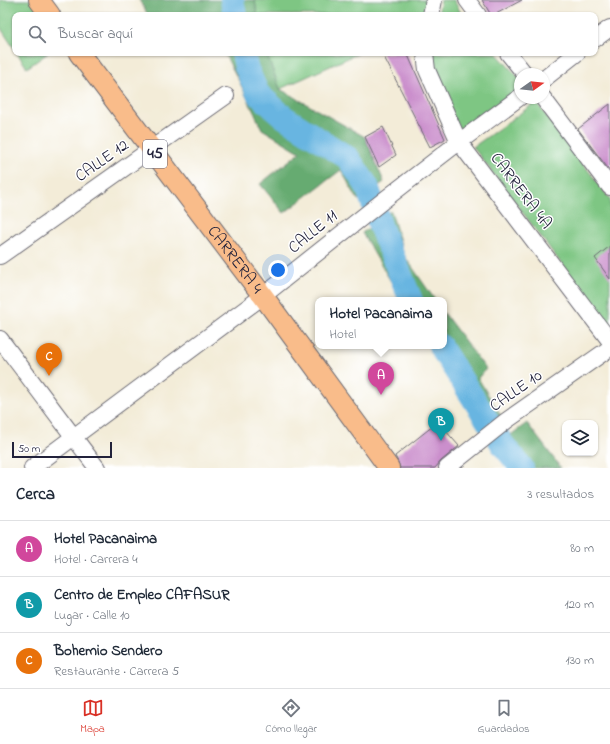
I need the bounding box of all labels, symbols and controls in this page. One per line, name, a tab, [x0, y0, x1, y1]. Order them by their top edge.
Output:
search box	[12, 12, 598, 56]
icon: search	[26, 23, 48, 45]
text: Buscar aquí	[58, 23, 133, 45]
north arrow	[514, 68, 550, 104]
street label: CALLE 12	[70, 133, 134, 189]
road number: 45	[143, 140, 167, 168]
street label: CARRERA 4A	[484, 147, 558, 235]
street label: CALLE 11	[283, 204, 344, 260]
street label: CARRERA 4	[201, 220, 269, 299]
your location	[268, 260, 288, 280]
popup	[315, 297, 447, 349]
text: Hotel Pacanaima	[329, 303, 433, 325]
text: Hotel	[329, 325, 356, 344]
pin: C	[36, 343, 62, 376]
pin: A	[368, 362, 394, 395]
street label: CALLE 10	[484, 364, 548, 418]
pin: B	[428, 408, 454, 441]
map controls	[562, 420, 598, 456]
button: layers	[562, 420, 598, 456]
scale bar	[12, 440, 112, 459]
text: 50 m	[18, 441, 40, 457]
text: Cerca	[16, 482, 55, 507]
text: 3 resultados	[527, 485, 594, 504]
text: Hotel Pacanaima	[54, 528, 157, 550]
text: A	[25, 539, 33, 558]
text: 80 m	[570, 539, 594, 558]
text: Hotel · Carrera 4	[54, 550, 138, 569]
text: Centro de Empleo CAFASUR	[54, 584, 230, 606]
text: B	[25, 595, 33, 614]
text: 120 m	[564, 595, 594, 614]
text: Lugar · Calle 10	[54, 606, 130, 625]
text: Bohemio Sendero	[54, 640, 163, 662]
text: C	[25, 651, 33, 670]
text: 130 m	[566, 651, 594, 670]
text: Restaurante · Carrera 5	[54, 662, 179, 681]
tab: Mapa	[80, 697, 105, 737]
tab: Cómo llegar	[265, 697, 317, 737]
tab: Guardados	[478, 697, 530, 737]

